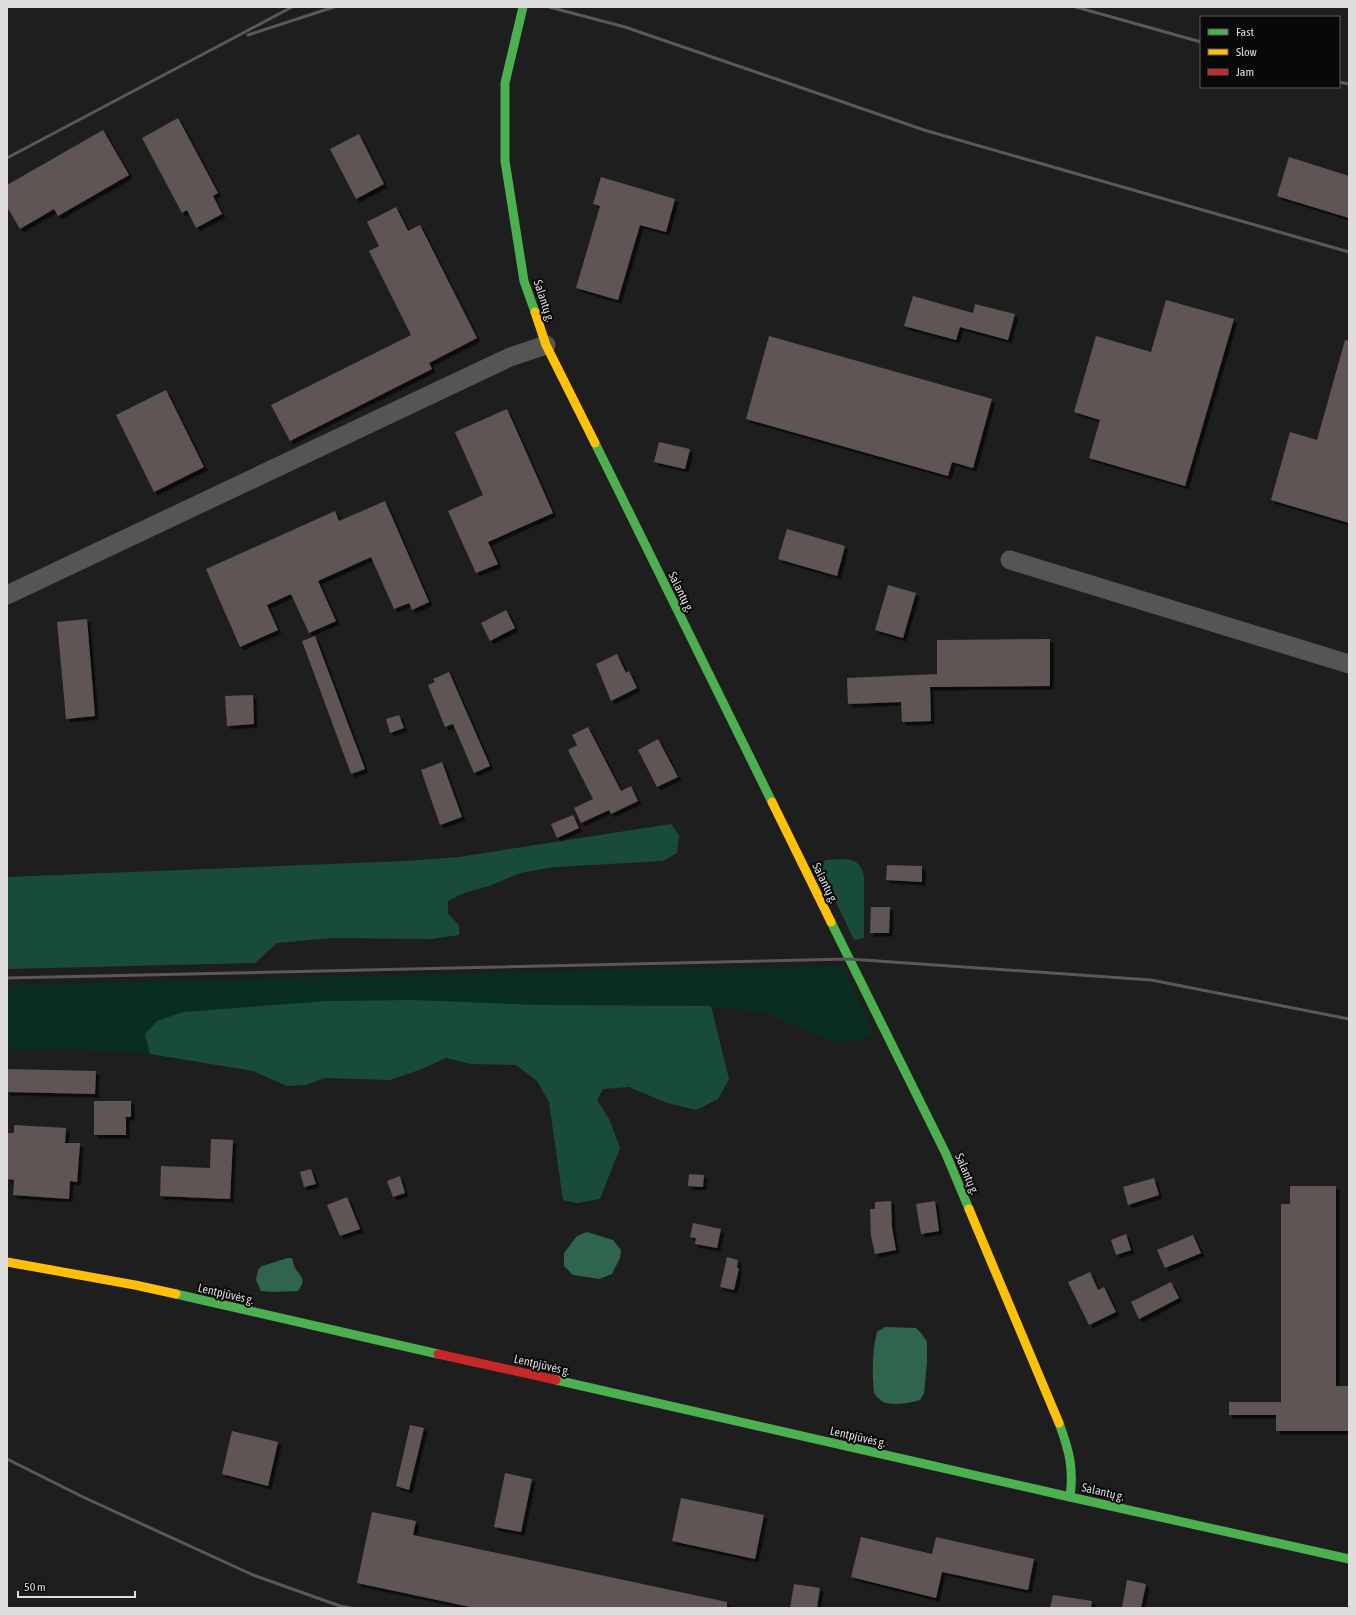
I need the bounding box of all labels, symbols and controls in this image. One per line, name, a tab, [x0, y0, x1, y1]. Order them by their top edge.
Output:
legend	[1200, 16, 1340, 88]
text: Fast	[1236, 25, 1254, 39]
text: Slow	[1236, 45, 1257, 59]
text: Jam	[1236, 65, 1254, 79]
street label: Salantų g.	[531, 278, 557, 324]
street label: Salantų g.	[665, 569, 697, 615]
street label: Salantų g.	[809, 860, 841, 906]
street label: Salantų g.	[952, 1151, 982, 1197]
street label: Lentpjūvės g.	[197, 1281, 255, 1307]
street label: Lentpjūvės g.	[513, 1352, 571, 1378]
street label: Lentpjūvės g.	[829, 1424, 887, 1450]
street label: Salantų g.	[1080, 1480, 1126, 1504]
scale bar	[18, 1573, 135, 1599]
text: 50 m	[24, 1580, 46, 1594]

